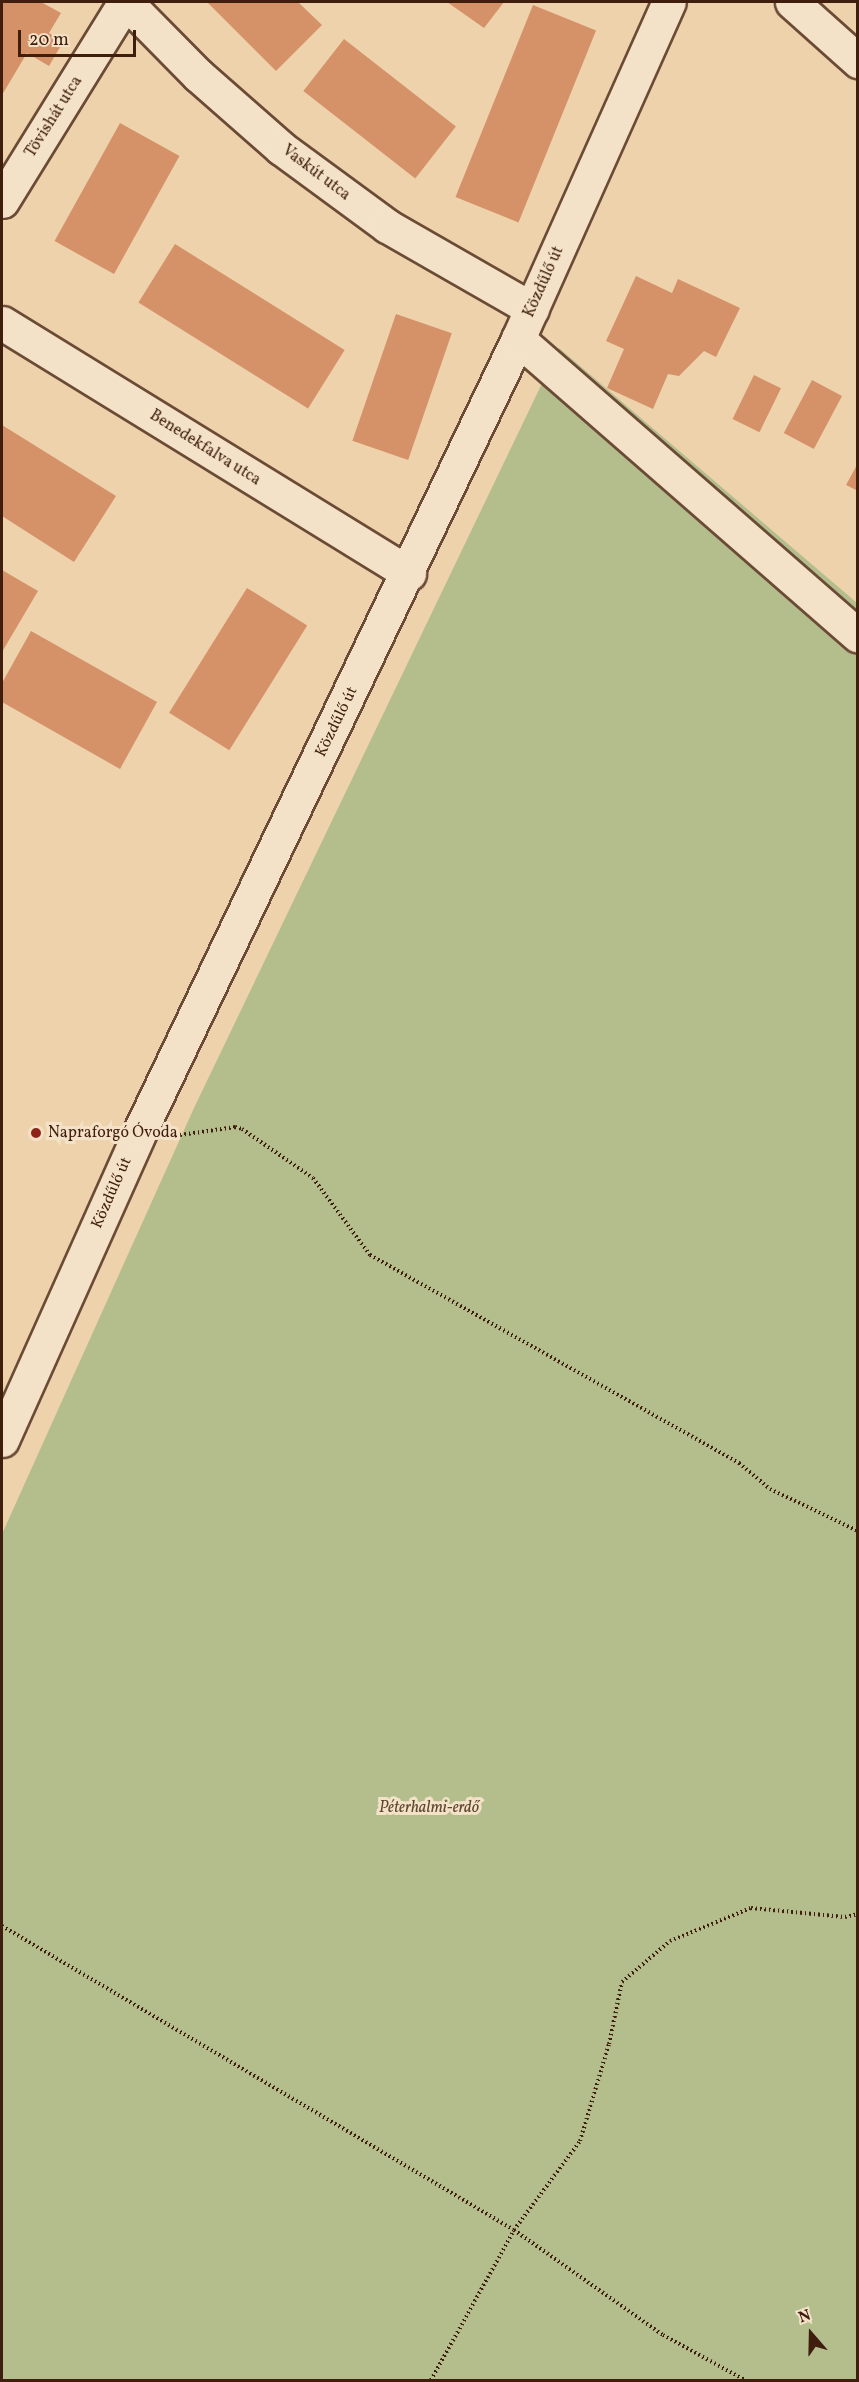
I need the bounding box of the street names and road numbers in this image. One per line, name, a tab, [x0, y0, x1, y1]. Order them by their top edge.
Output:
street label: Tövishát utca	[21, 73, 87, 161]
street label: Vaskút utca	[278, 141, 354, 205]
street label: Közdűlő út	[520, 243, 568, 321]
street label: Benedekfalva utca	[146, 406, 264, 490]
street label: Közdűlő út	[312, 684, 362, 760]
street label: Közdűlő út	[88, 1154, 136, 1232]

